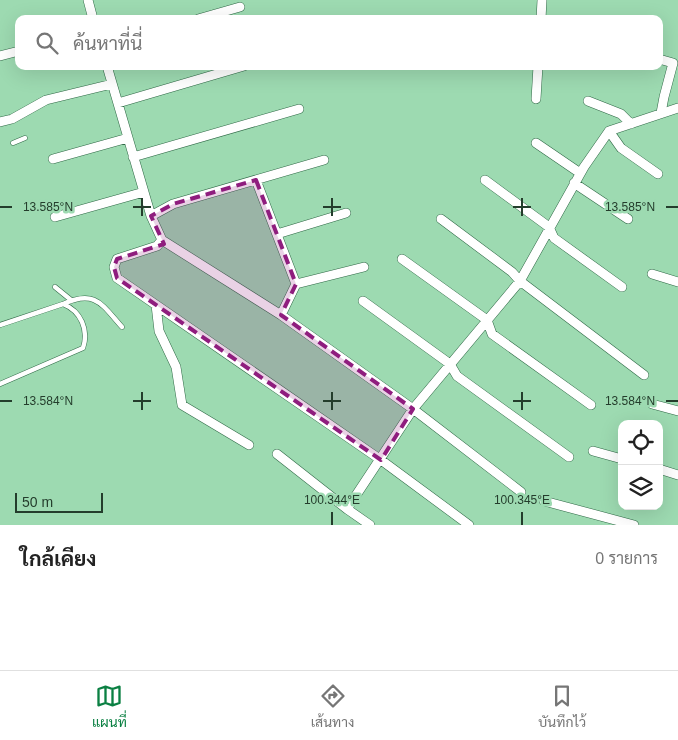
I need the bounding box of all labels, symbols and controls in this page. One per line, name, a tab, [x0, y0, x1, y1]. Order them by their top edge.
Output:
search box	[15, 15, 663, 70]
icon: search	[33, 29, 61, 57]
text: ค้นหาที่นี่	[73, 33, 142, 54]
text: 13.585°N	[23, 200, 73, 214]
text: 13.585°N	[605, 200, 655, 214]
text: 13.584°N	[23, 394, 73, 408]
text: 13.584°N	[605, 394, 655, 408]
map controls	[618, 420, 663, 510]
button: locate	[618, 420, 663, 465]
button: layers	[618, 465, 663, 510]
scale bar	[15, 490, 102, 513]
text: 100.344°E	[304, 493, 360, 507]
text: 100.345°E	[494, 493, 550, 507]
text: 50 m	[22, 494, 53, 510]
text: ใกล้เคียง	[20, 547, 96, 570]
text: 0 รายการ	[595, 550, 658, 567]
tab: แผนที่	[92, 682, 127, 730]
tab: เส้นทาง	[311, 682, 354, 730]
tab: บันทึกไว้	[538, 682, 586, 730]

